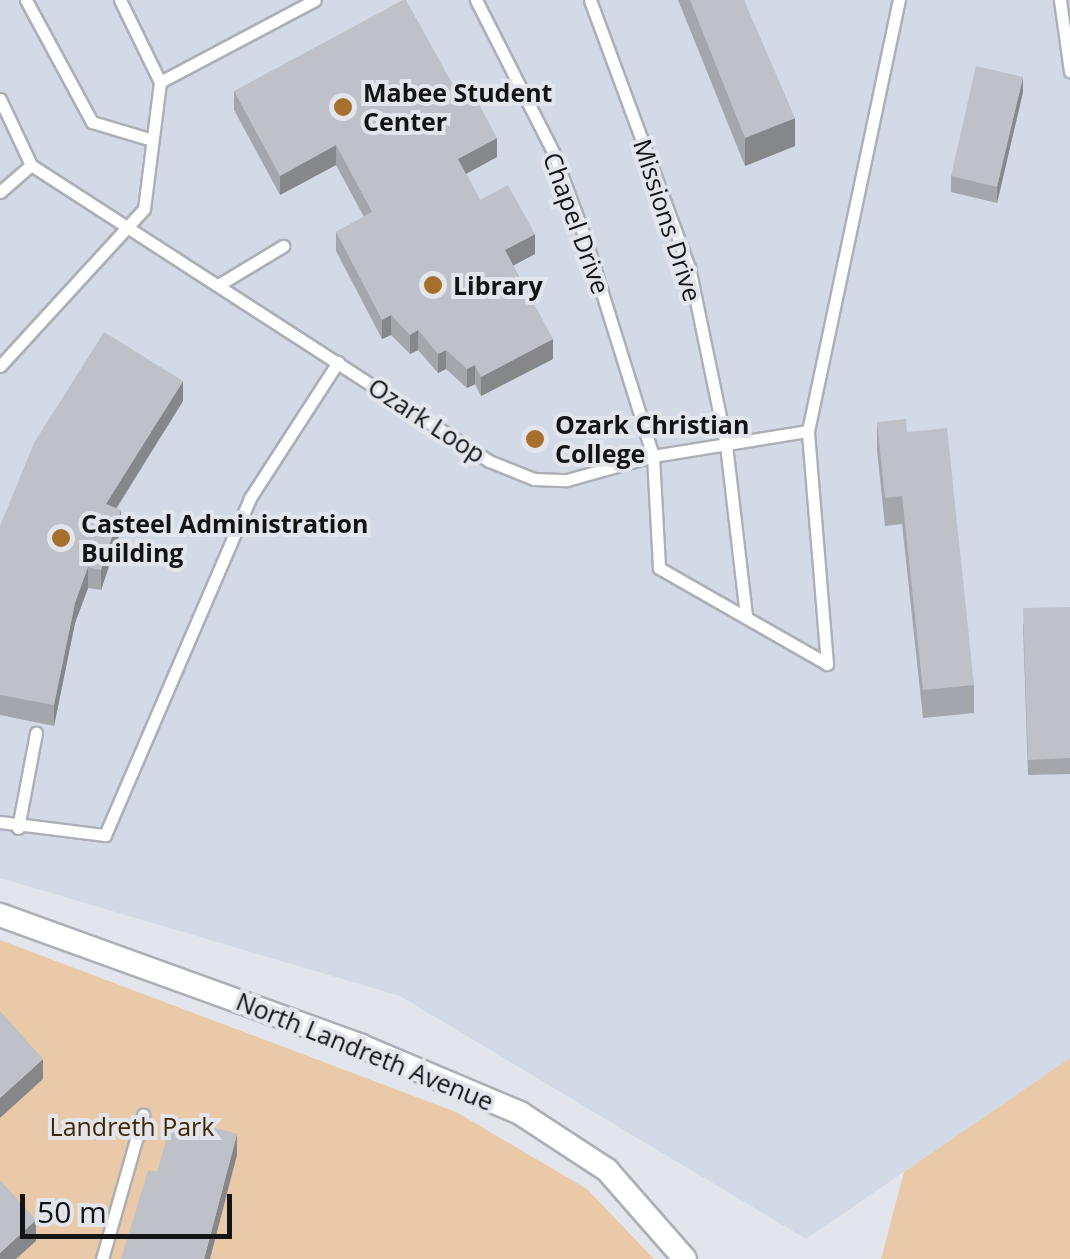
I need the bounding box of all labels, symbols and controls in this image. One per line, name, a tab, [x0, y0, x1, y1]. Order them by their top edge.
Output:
place label: Mabee Student Center	[363, 78, 552, 137]
marker: Mabee Student Center	[332, 96, 354, 118]
street label: Missions Drive	[628, 135, 708, 305]
street label: Chapel Drive	[538, 148, 616, 298]
place label: Library	[453, 270, 543, 300]
marker: Library	[422, 274, 444, 296]
street label: Ozark Loop	[363, 371, 491, 469]
place label: Ozark Christian College	[555, 410, 749, 469]
marker: Ozark Christian College	[524, 428, 546, 450]
place label: Casteel Administration Building	[81, 509, 368, 568]
marker: Casteel Administration Building	[50, 527, 72, 549]
street label: North Landreth Avenue	[232, 986, 498, 1116]
park label: Landreth Park	[50, 1111, 214, 1141]
scale bar	[25, 1174, 238, 1236]
text: 50 m	[37, 1191, 107, 1232]

